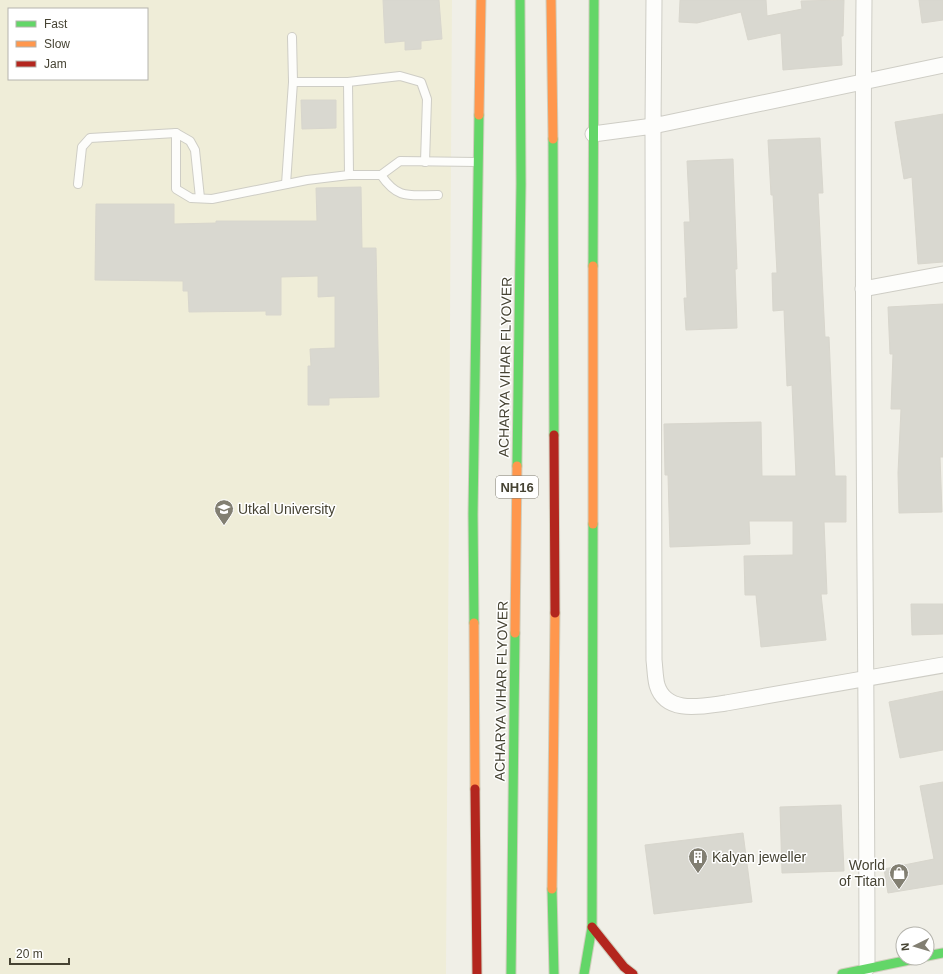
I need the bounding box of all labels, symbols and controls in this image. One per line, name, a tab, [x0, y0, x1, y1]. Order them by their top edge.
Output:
legend	[8, 8, 148, 80]
text: Fast	[44, 17, 68, 31]
text: Slow	[44, 37, 70, 51]
text: Jam	[44, 57, 67, 71]
street label: ACHARYA VIHAR FLYOVER	[495, 277, 515, 457]
road number: NH16	[496, 476, 538, 498]
school or university icon: Utkal University	[213, 498, 235, 526]
place label: Utkal University	[238, 501, 335, 517]
street label: ACHARYA VIHAR FLYOVER	[491, 601, 511, 781]
building icon: Kalyan jeweller	[687, 846, 709, 874]
place label: Kalyan jeweller	[712, 849, 806, 865]
place label: World of Titan	[839, 857, 885, 889]
shop icon: World of Titan	[888, 862, 910, 890]
north arrow	[895, 926, 935, 966]
scale bar	[10, 940, 69, 966]
text: N	[899, 942, 911, 951]
text: 20 m	[16, 947, 43, 961]

